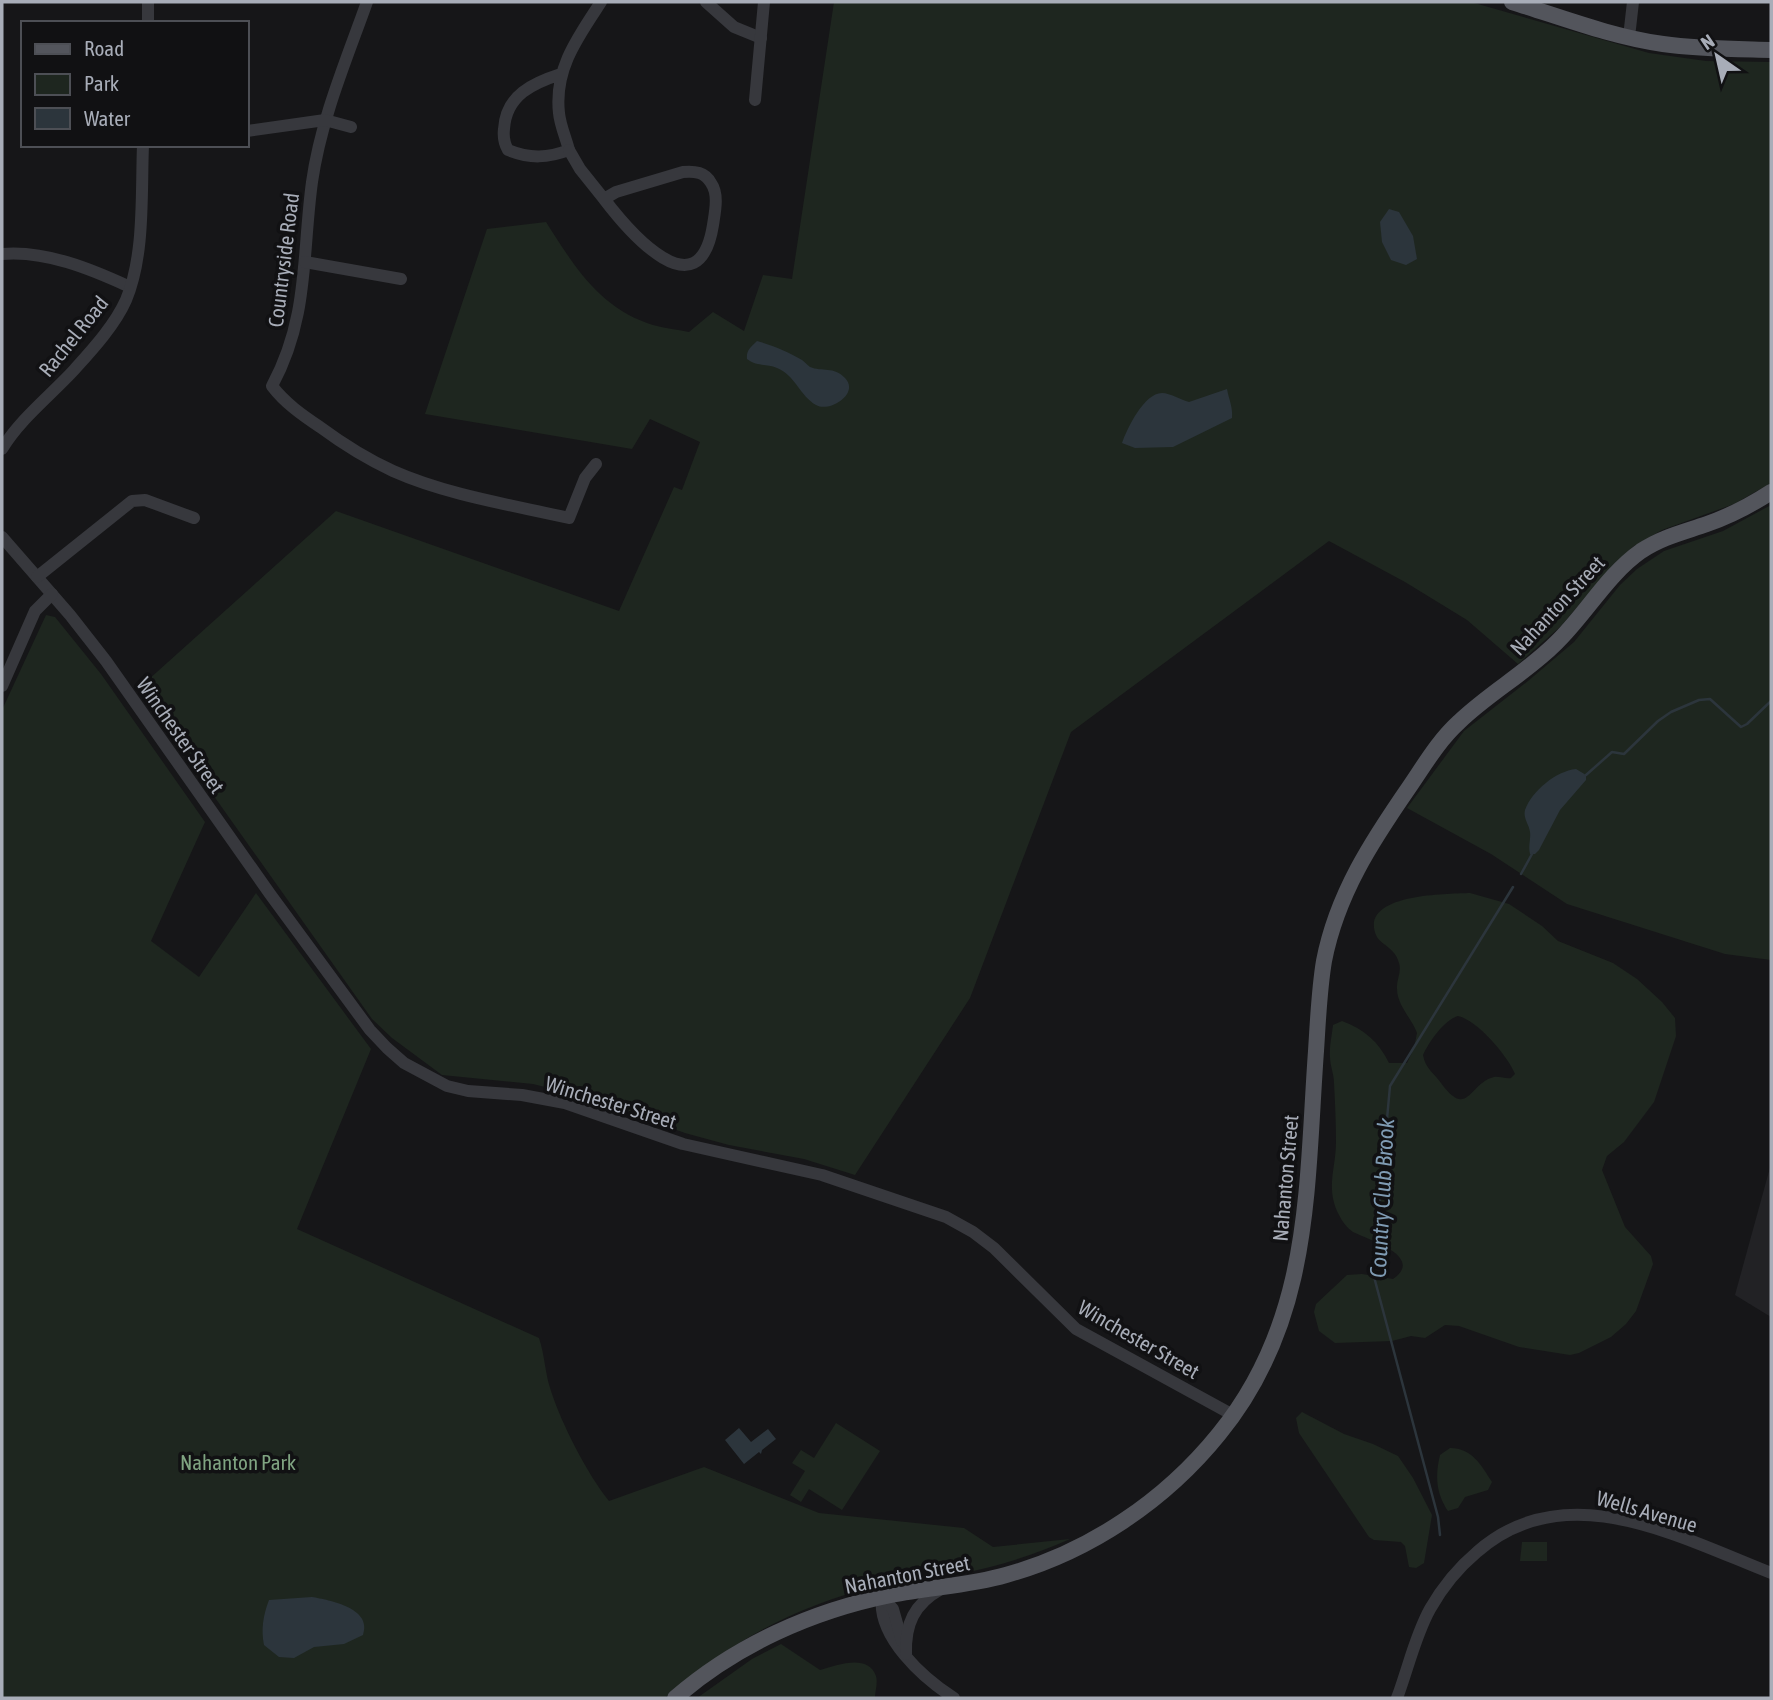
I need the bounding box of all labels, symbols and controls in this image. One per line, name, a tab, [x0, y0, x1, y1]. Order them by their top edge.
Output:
legend	[21, 21, 248, 147]
north arrow	[1682, 21, 1752, 91]
text: N	[1697, 30, 1718, 54]
text: Road	[84, 36, 124, 60]
text: Park	[84, 71, 119, 95]
text: Water	[84, 106, 131, 130]
street label: Countryside Road	[263, 191, 303, 329]
street label: Rachel Road	[33, 291, 113, 381]
street label: Nahanton Street	[1505, 550, 1609, 660]
street label: Winchester Street	[132, 673, 230, 797]
street label: Winchester Street	[543, 1071, 679, 1133]
street label: Nahanton Street	[1268, 1114, 1302, 1242]
water label: Country Club Brook	[1365, 1117, 1399, 1278]
street label: Winchester Street	[1074, 1295, 1204, 1383]
park label: Nahanton Park	[180, 1450, 296, 1474]
street label: Wells Avenue	[1594, 1485, 1700, 1537]
street label: Nahanton Street	[842, 1550, 972, 1598]

